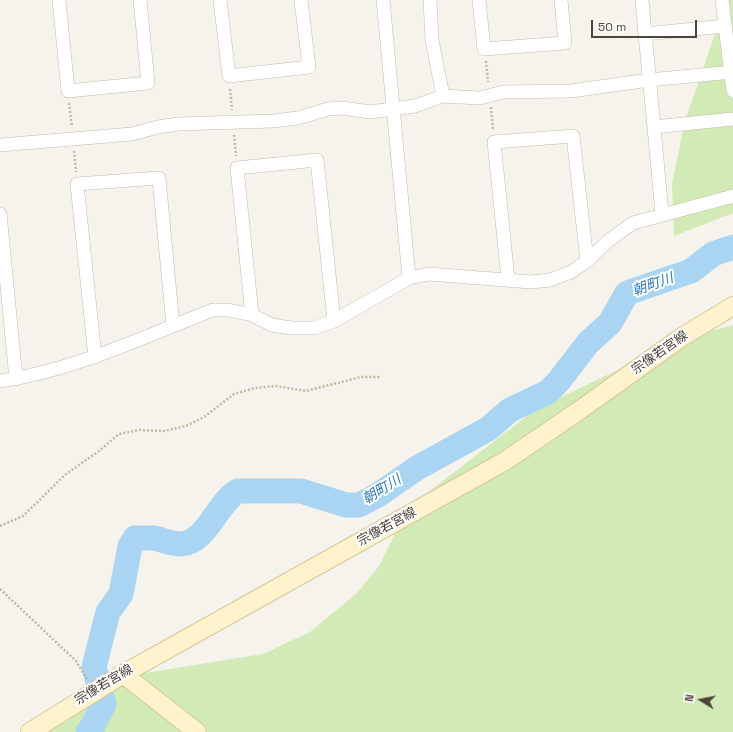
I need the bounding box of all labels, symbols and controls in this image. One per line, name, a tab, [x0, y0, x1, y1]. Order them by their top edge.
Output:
scale bar	[593, 12, 699, 38]
text: 50 m	[598, 19, 626, 35]
water label: 朝町川	[630, 270, 676, 300]
street label: 宗像若宮線	[629, 328, 691, 378]
water label: 朝町川	[360, 472, 404, 508]
street label: 宗像若宮線	[355, 504, 419, 550]
street label: 宗像若宮線	[72, 662, 136, 708]
north arrow	[681, 680, 721, 720]
text: N	[682, 693, 697, 703]

